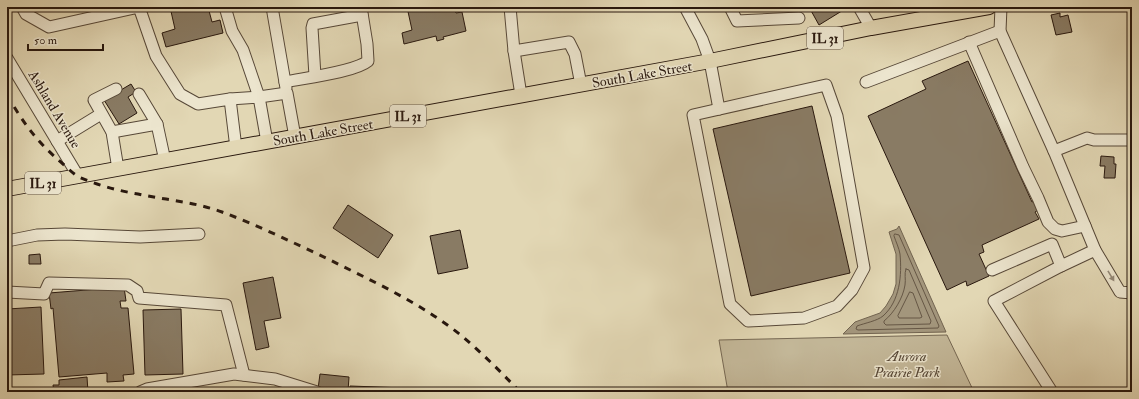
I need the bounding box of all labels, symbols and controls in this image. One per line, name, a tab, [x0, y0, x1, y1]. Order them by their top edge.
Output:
scale bar	[28, 26, 103, 52]
road number: IL 31	[807, 27, 843, 49]
text: 50 m	[34, 33, 58, 48]
street label: South Lake Street	[591, 57, 694, 92]
street label: Ashland Avenue	[24, 66, 85, 151]
road number: IL 31	[390, 105, 426, 127]
street label: South Lake Street	[272, 115, 375, 150]
road number: IL 31	[25, 172, 61, 194]
one-way arrow	[1107, 270, 1114, 282]
park label: Aurora Prairie Park	[873, 348, 940, 381]

